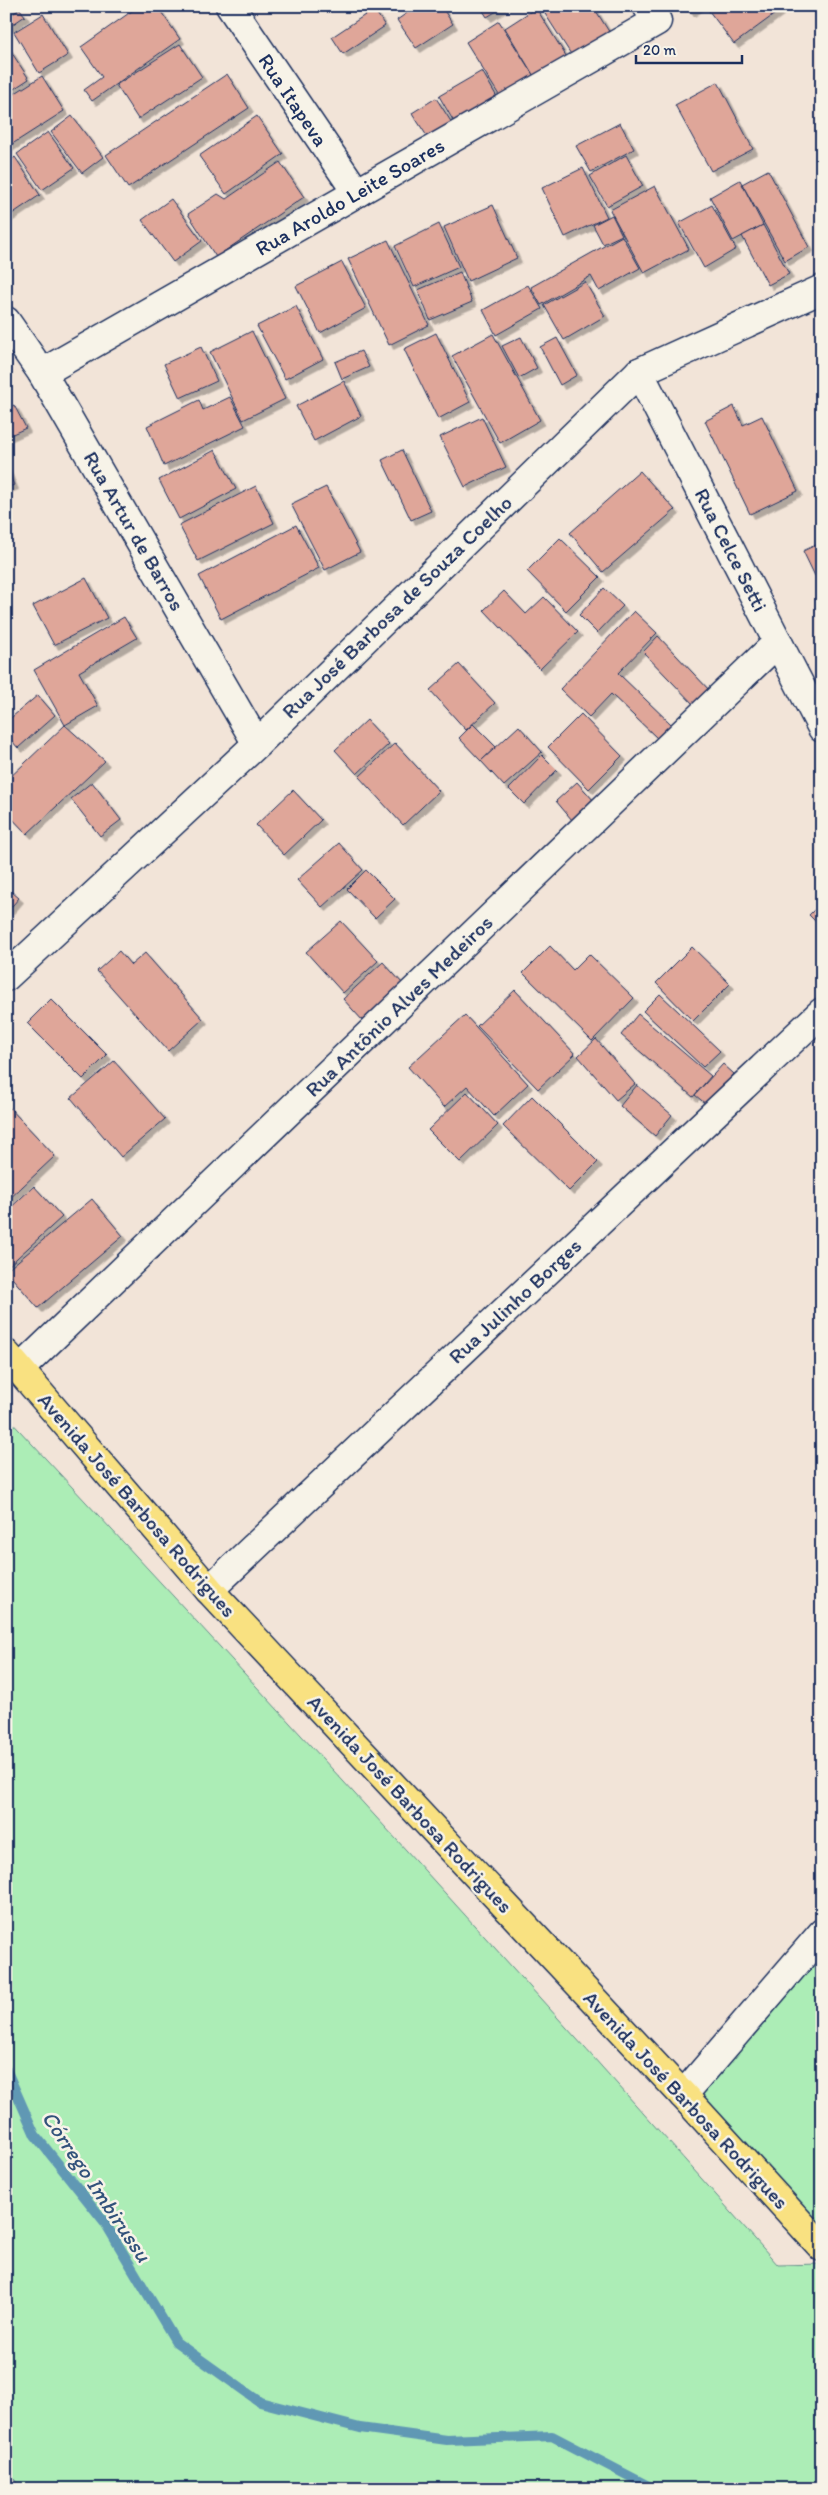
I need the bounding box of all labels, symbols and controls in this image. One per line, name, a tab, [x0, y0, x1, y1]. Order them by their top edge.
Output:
scale bar	[636, 32, 742, 64]
text: 20 m	[643, 41, 677, 59]
street label: Rua Itapeva	[253, 49, 334, 151]
street label: Rua Aroldo Leite Soares	[251, 132, 449, 261]
street label: Rua Artur de Barros	[79, 447, 190, 615]
street label: Rua Celce Setti	[690, 484, 773, 616]
street label: Rua José Barbosa de Souza Coelho	[276, 490, 517, 723]
street label: Rua Antônio Alves Medeiros	[300, 910, 498, 1102]
street label: Rua Julinho Borges	[443, 1233, 586, 1369]
street label: Avenida José Barbosa Rodrigues	[33, 1387, 242, 1622]
street label: Avenida José Barbosa Rodrigues	[303, 1689, 518, 1918]
street label: Avenida José Barbosa Rodrigues	[579, 1985, 794, 2214]
water label: Córrego Imbirussu	[36, 2106, 158, 2268]

